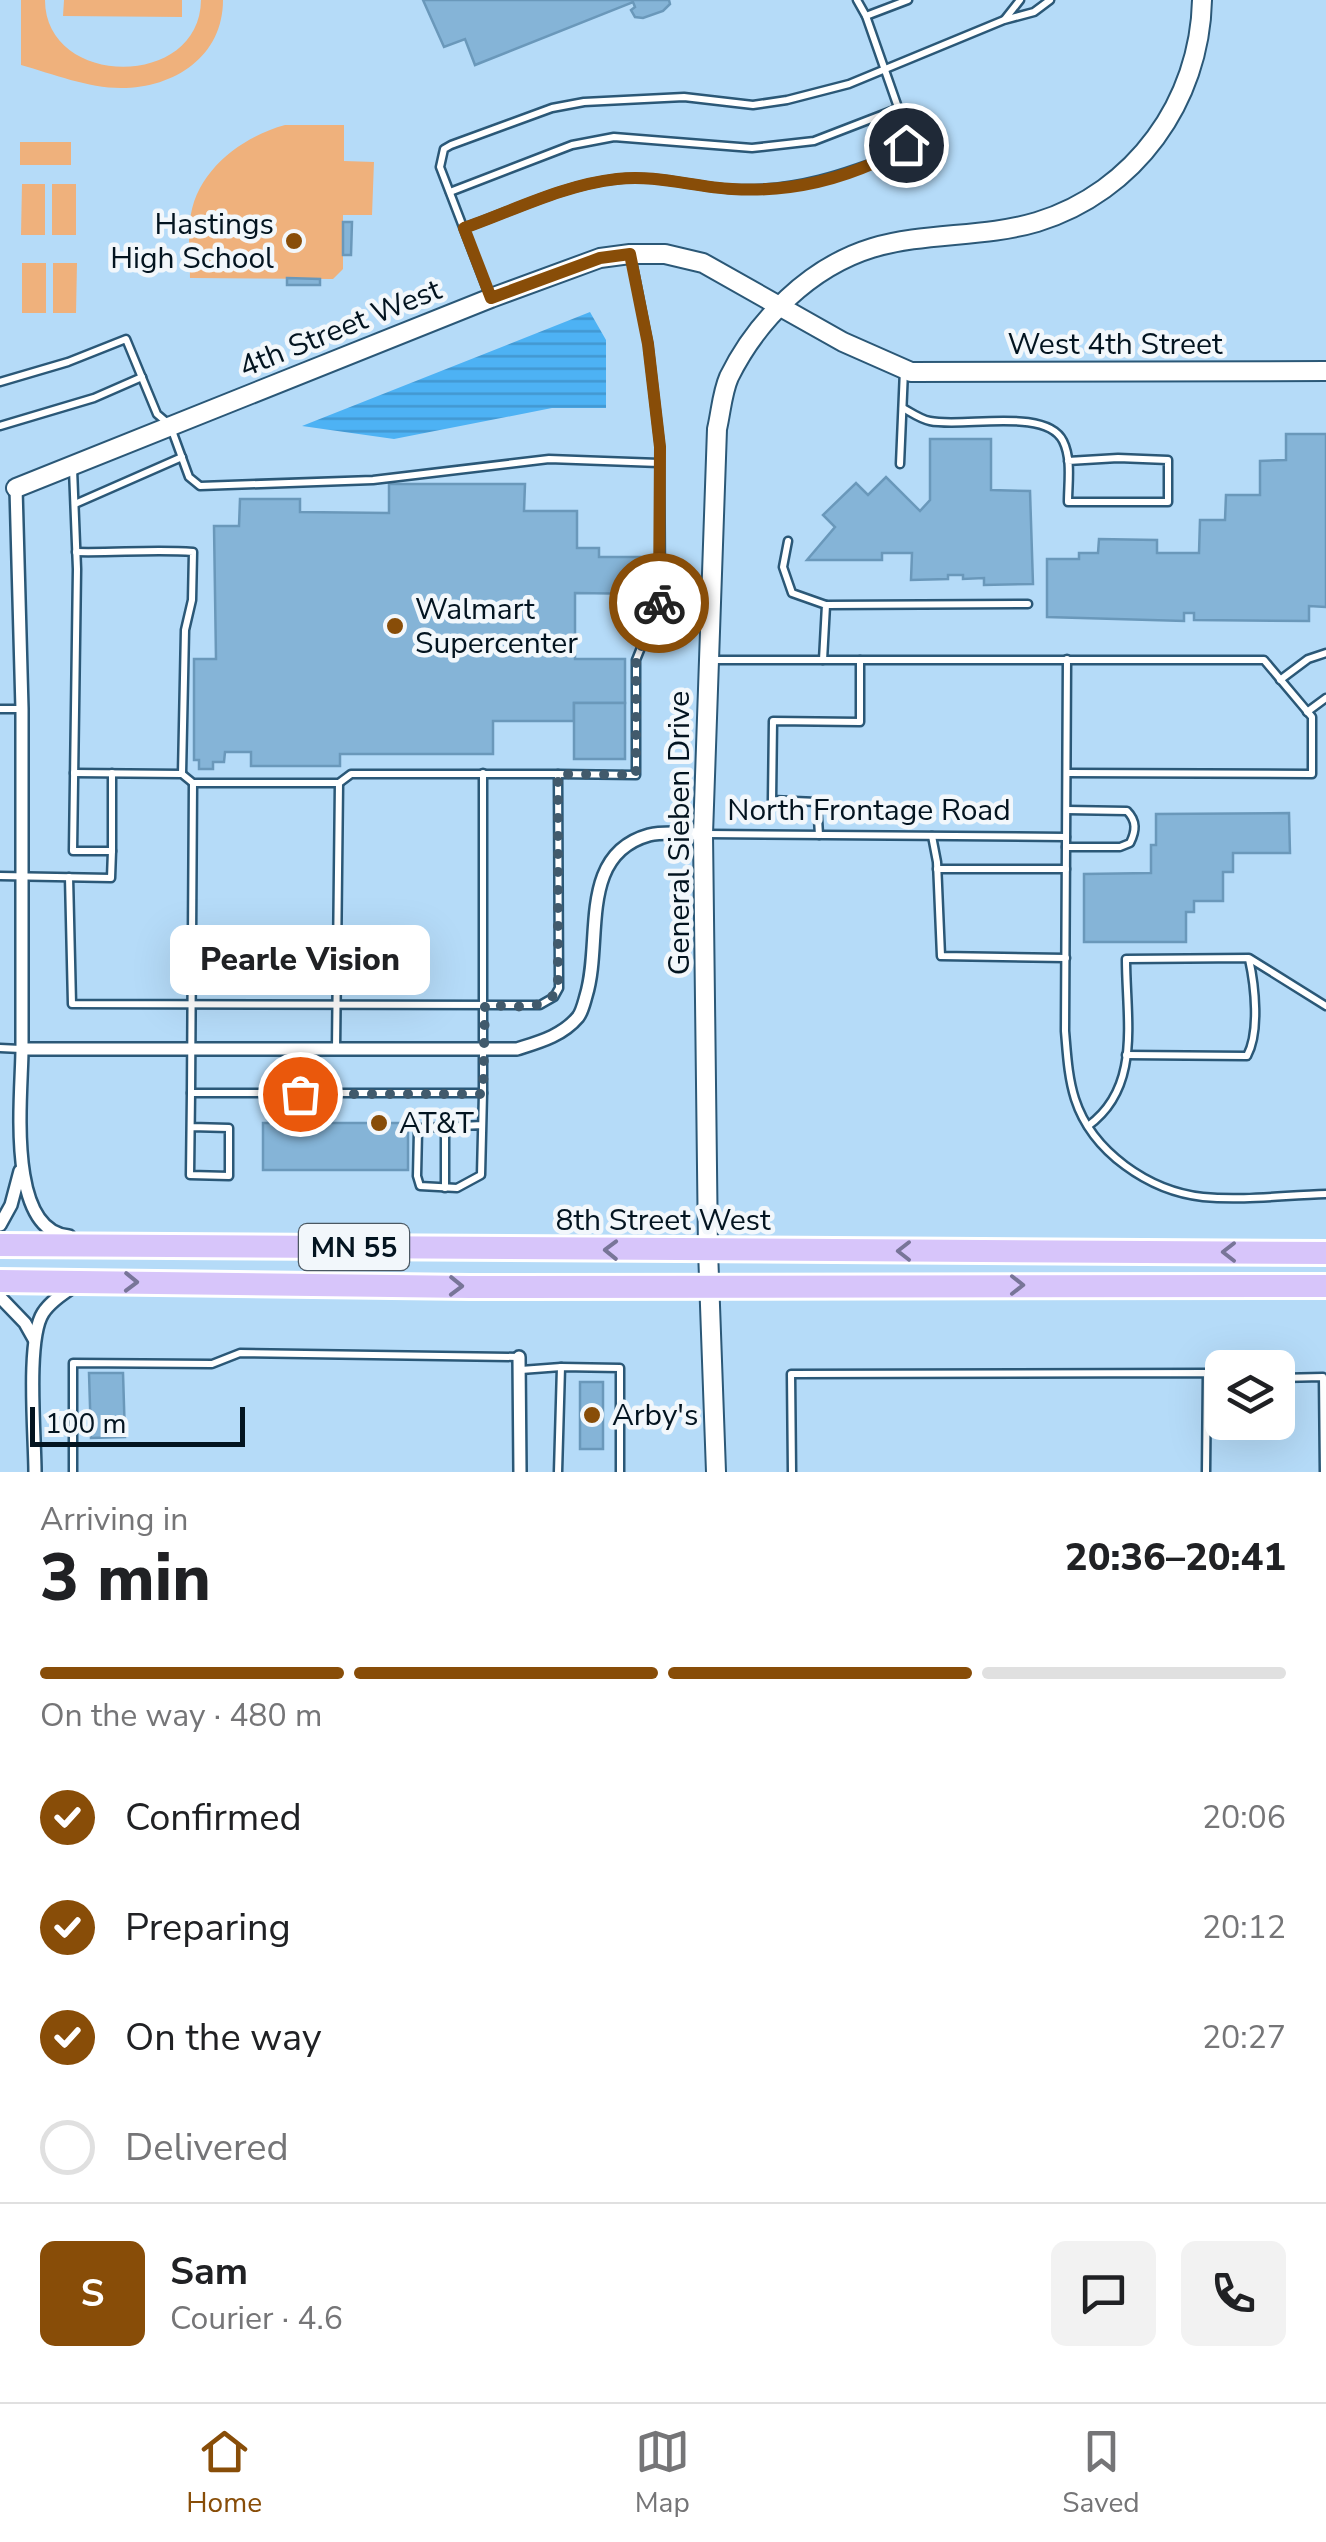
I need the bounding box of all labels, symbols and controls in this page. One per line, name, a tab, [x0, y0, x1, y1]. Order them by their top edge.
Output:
pin	[864, 103, 949, 188]
icon: home	[879, 118, 934, 173]
place label: Hastings High School	[110, 204, 274, 279]
marker: Hastings High School	[283, 230, 305, 252]
street label: 4th Street West	[233, 269, 448, 388]
street label: West 4th Street	[1008, 324, 1223, 365]
courier	[609, 553, 709, 653]
icon: bike	[632, 576, 687, 631]
place label: Walmart Supercenter	[415, 589, 578, 664]
marker: Walmart Supercenter	[384, 615, 406, 637]
street label: General Sieben Drive	[659, 691, 700, 975]
street label: North Frontage Road	[727, 790, 1011, 831]
callout: Pearle Vision	[170, 924, 430, 994]
text: Pearle Vision	[200, 938, 400, 981]
pin	[258, 1052, 343, 1137]
icon: bag	[273, 1067, 328, 1122]
place label: AT&T	[399, 1103, 474, 1144]
marker: AT&T	[368, 1112, 390, 1134]
street label: 8th Street West	[556, 1200, 771, 1241]
road number: MN 55	[299, 1224, 409, 1270]
one-way arrow	[602, 1239, 618, 1260]
one-way arrow	[895, 1240, 910, 1262]
one-way arrow	[1220, 1241, 1236, 1263]
one-way arrow	[124, 1272, 140, 1293]
one-way arrow	[1010, 1274, 1025, 1296]
one-way arrow	[448, 1276, 464, 1297]
map controls	[1205, 1350, 1295, 1440]
button: layers	[1205, 1350, 1295, 1440]
place label: Arby's	[612, 1395, 698, 1436]
scale bar	[30, 1402, 245, 1446]
marker: Arby's	[581, 1404, 603, 1426]
text: 100 m	[45, 1405, 127, 1443]
text: Arriving in	[40, 1498, 188, 1541]
text: 20:36–20:41	[1065, 1532, 1286, 1583]
text: 3 min	[40, 1534, 211, 1623]
text: On the way · 480 m	[40, 1694, 322, 1737]
icon: check	[40, 1790, 95, 1845]
text: Confirmed	[125, 1792, 302, 1843]
text: 20:06	[1202, 1796, 1286, 1839]
icon: check	[40, 1900, 95, 1955]
text: Preparing	[125, 1902, 291, 1953]
text: 20:12	[1202, 1906, 1286, 1949]
icon: check	[40, 2010, 95, 2065]
text: On the way	[125, 2012, 321, 2063]
text: 20:27	[1202, 2016, 1286, 2059]
text: Delivered	[125, 2122, 289, 2173]
button: chat	[1051, 2241, 1156, 2346]
button: phone	[1181, 2241, 1286, 2346]
text: Sam	[170, 2246, 248, 2297]
text: S	[81, 2268, 104, 2319]
text: Courier · 4.6	[170, 2297, 343, 2340]
tab: Home	[186, 2424, 262, 2522]
tab: Map	[635, 2424, 690, 2522]
tab: Saved	[1062, 2424, 1140, 2522]

